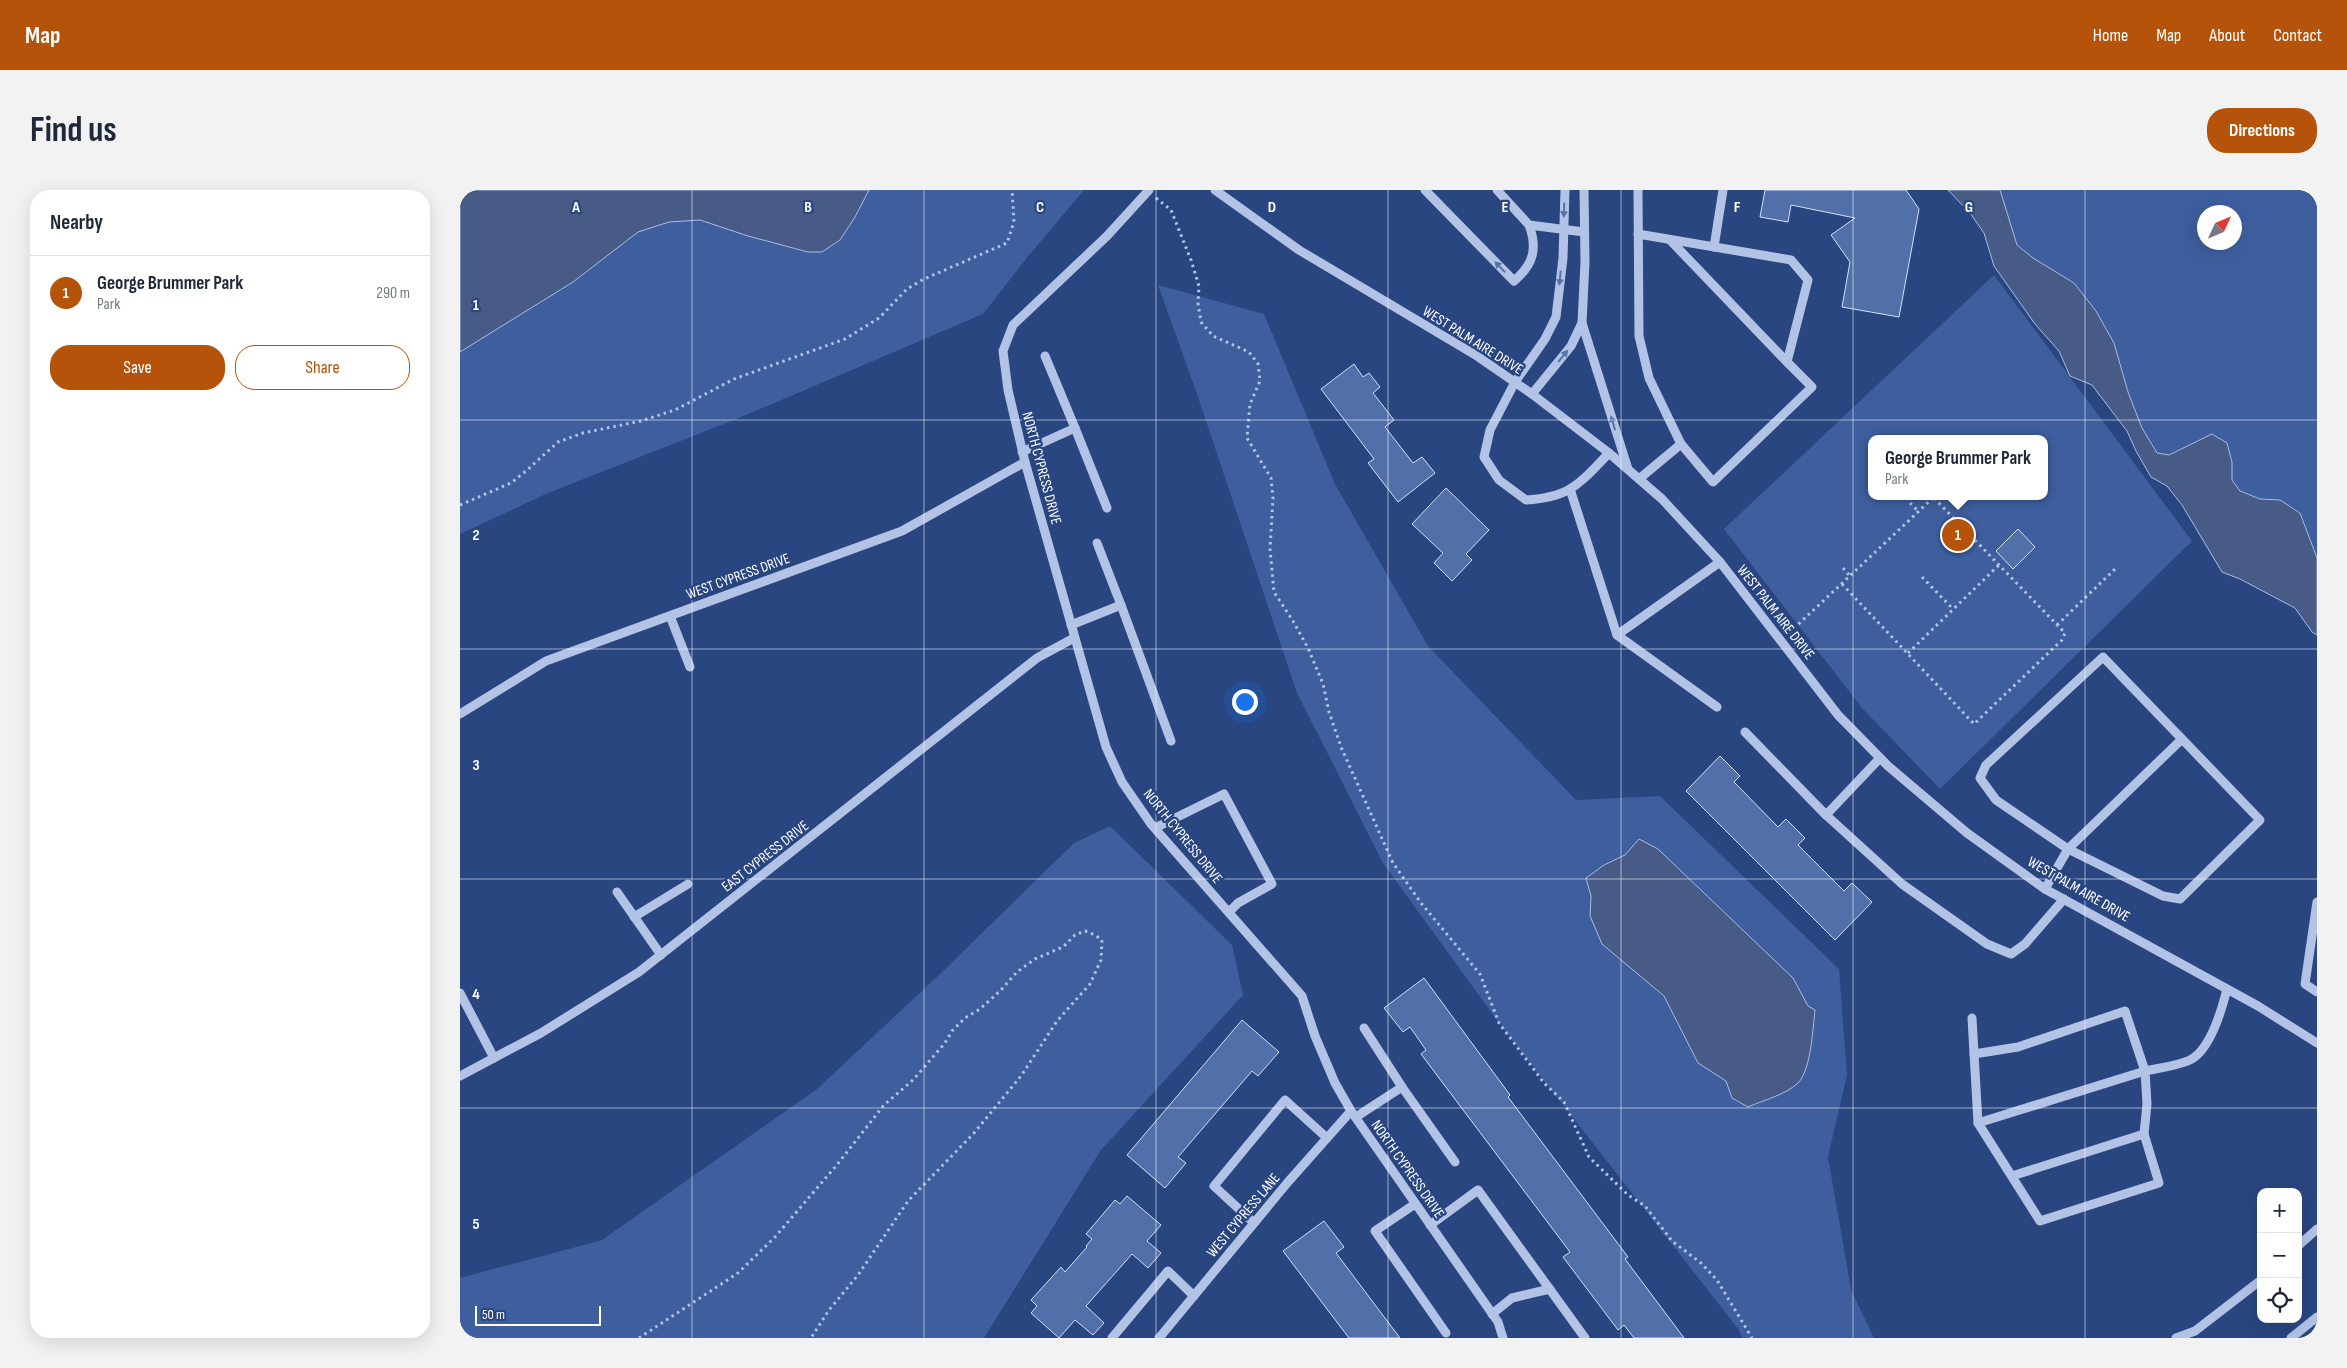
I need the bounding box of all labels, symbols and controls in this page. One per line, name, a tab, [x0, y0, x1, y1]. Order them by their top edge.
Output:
text: Map	[25, 21, 60, 50]
text: Home	[2093, 25, 2128, 46]
text: Map	[2156, 25, 2181, 46]
text: About	[2209, 25, 2245, 46]
text: Contact	[2273, 25, 2322, 46]
button: Directions	[2207, 108, 2317, 153]
text: Find us	[30, 109, 117, 152]
text: A	[571, 198, 580, 217]
text: B	[804, 198, 812, 217]
text: C	[1036, 198, 1044, 217]
text: D	[1268, 198, 1276, 217]
text: E	[1502, 198, 1509, 217]
text: F	[1734, 198, 1741, 217]
text: G	[1965, 198, 1973, 217]
one-way arrow	[1560, 202, 1568, 218]
north arrow	[2197, 205, 2242, 250]
text: Nearby	[50, 210, 103, 235]
one-way arrow	[1495, 262, 1507, 274]
one-way arrow	[1556, 270, 1564, 286]
text: George Brummer Park	[97, 272, 243, 295]
text: 1	[63, 284, 69, 303]
text: 290 m	[376, 284, 410, 303]
text: Park	[97, 295, 120, 314]
text: 1	[473, 296, 480, 315]
street label: WEST PALM AIRE DRIVE	[1419, 302, 1527, 379]
button: Save	[50, 345, 225, 390]
button: Share	[235, 345, 410, 390]
one-way arrow	[1557, 350, 1568, 363]
street label: NORTH CYPRESS DRIVE	[1017, 410, 1066, 527]
one-way arrow	[1609, 415, 1617, 430]
popup	[1868, 435, 2048, 500]
text: George Brummer Park	[1885, 447, 2031, 470]
text: Park	[1885, 470, 1908, 489]
pin: 1	[1942, 516, 1974, 554]
text: 2	[472, 526, 480, 545]
street label: WEST CYPRESS DRIVE	[684, 549, 793, 604]
street label: WEST PALM AIRE DRIVE	[1733, 561, 1819, 664]
your location	[1232, 689, 1258, 715]
text: 3	[472, 756, 480, 775]
street label: NORTH CYPRESS DRIVE	[1139, 785, 1226, 887]
street label: EAST CYPRESS DRIVE	[718, 816, 813, 896]
street label: WEST PALM AIRE DRIVE	[2024, 852, 2133, 926]
text: 4	[472, 985, 480, 1004]
street label: NORTH CYPRESS DRIVE	[1367, 1116, 1449, 1222]
street label: WEST CYPRESS LANE	[1203, 1169, 1284, 1261]
map controls	[2257, 1188, 2302, 1323]
button: +	[2257, 1188, 2302, 1233]
text: 5	[472, 1215, 480, 1234]
button: −	[2257, 1233, 2302, 1278]
button: locate	[2257, 1278, 2302, 1323]
scale bar	[475, 1303, 601, 1326]
text: 50 m	[482, 1306, 505, 1323]

